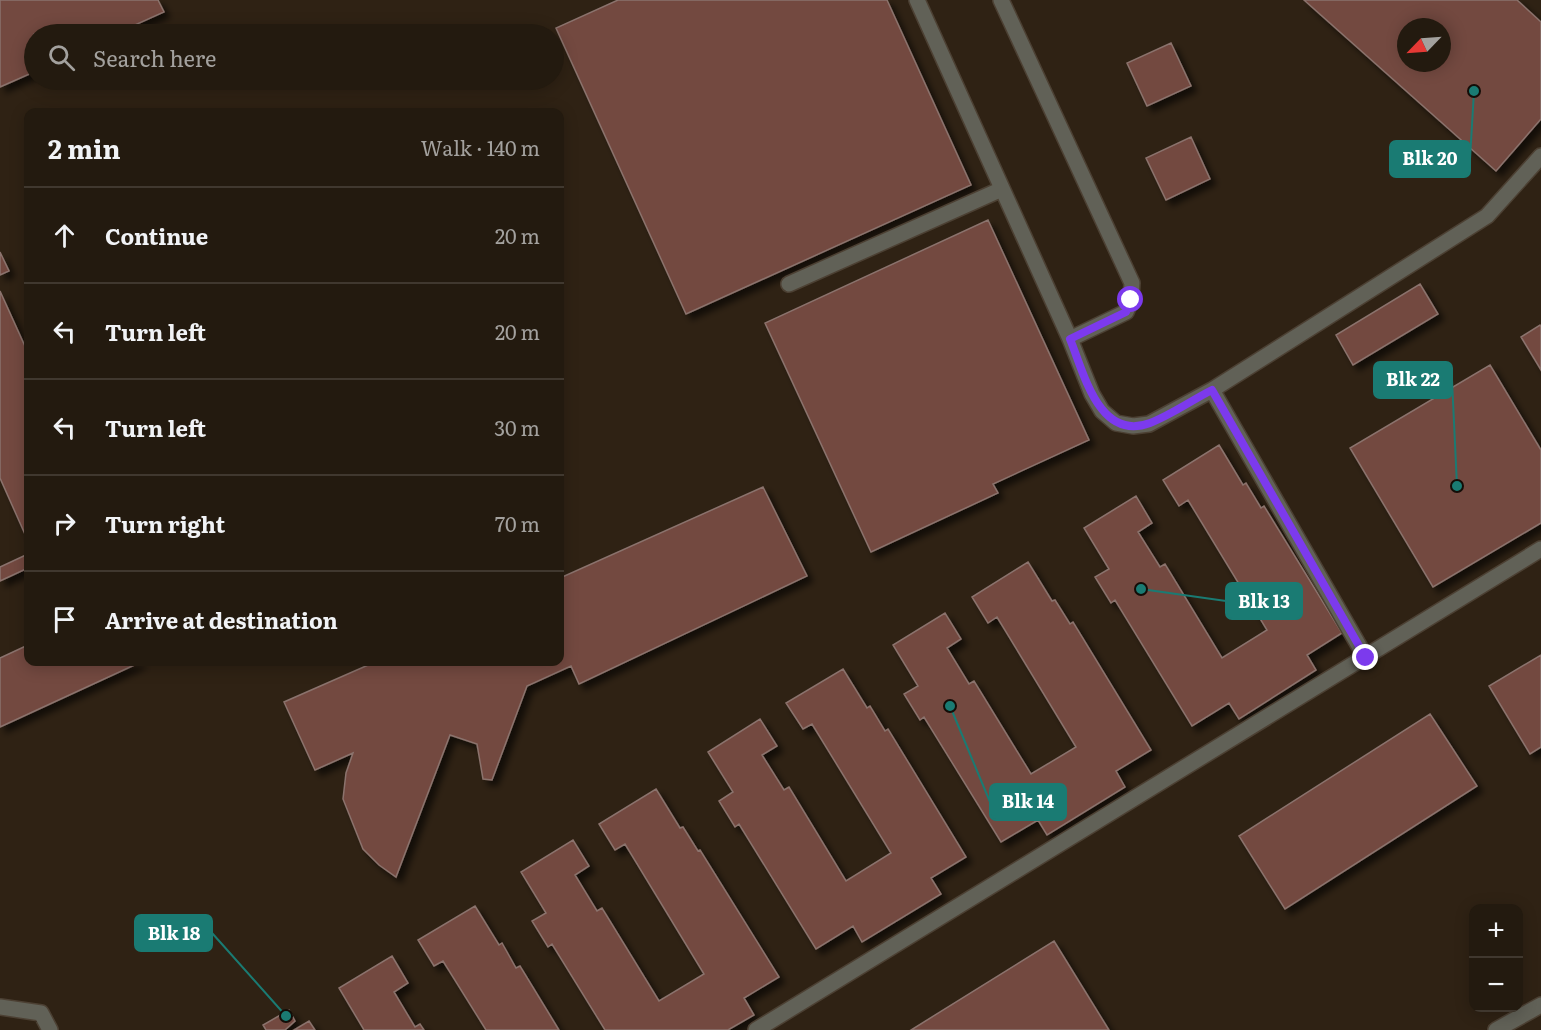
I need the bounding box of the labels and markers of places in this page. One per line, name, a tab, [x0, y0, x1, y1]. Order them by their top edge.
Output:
callout: Blk 20	[1390, 141, 1470, 177]
callout: Blk 22	[1374, 362, 1452, 398]
callout: Blk 13	[1226, 583, 1302, 619]
callout: Blk 14	[990, 784, 1066, 820]
callout: Blk 18	[135, 915, 212, 951]

